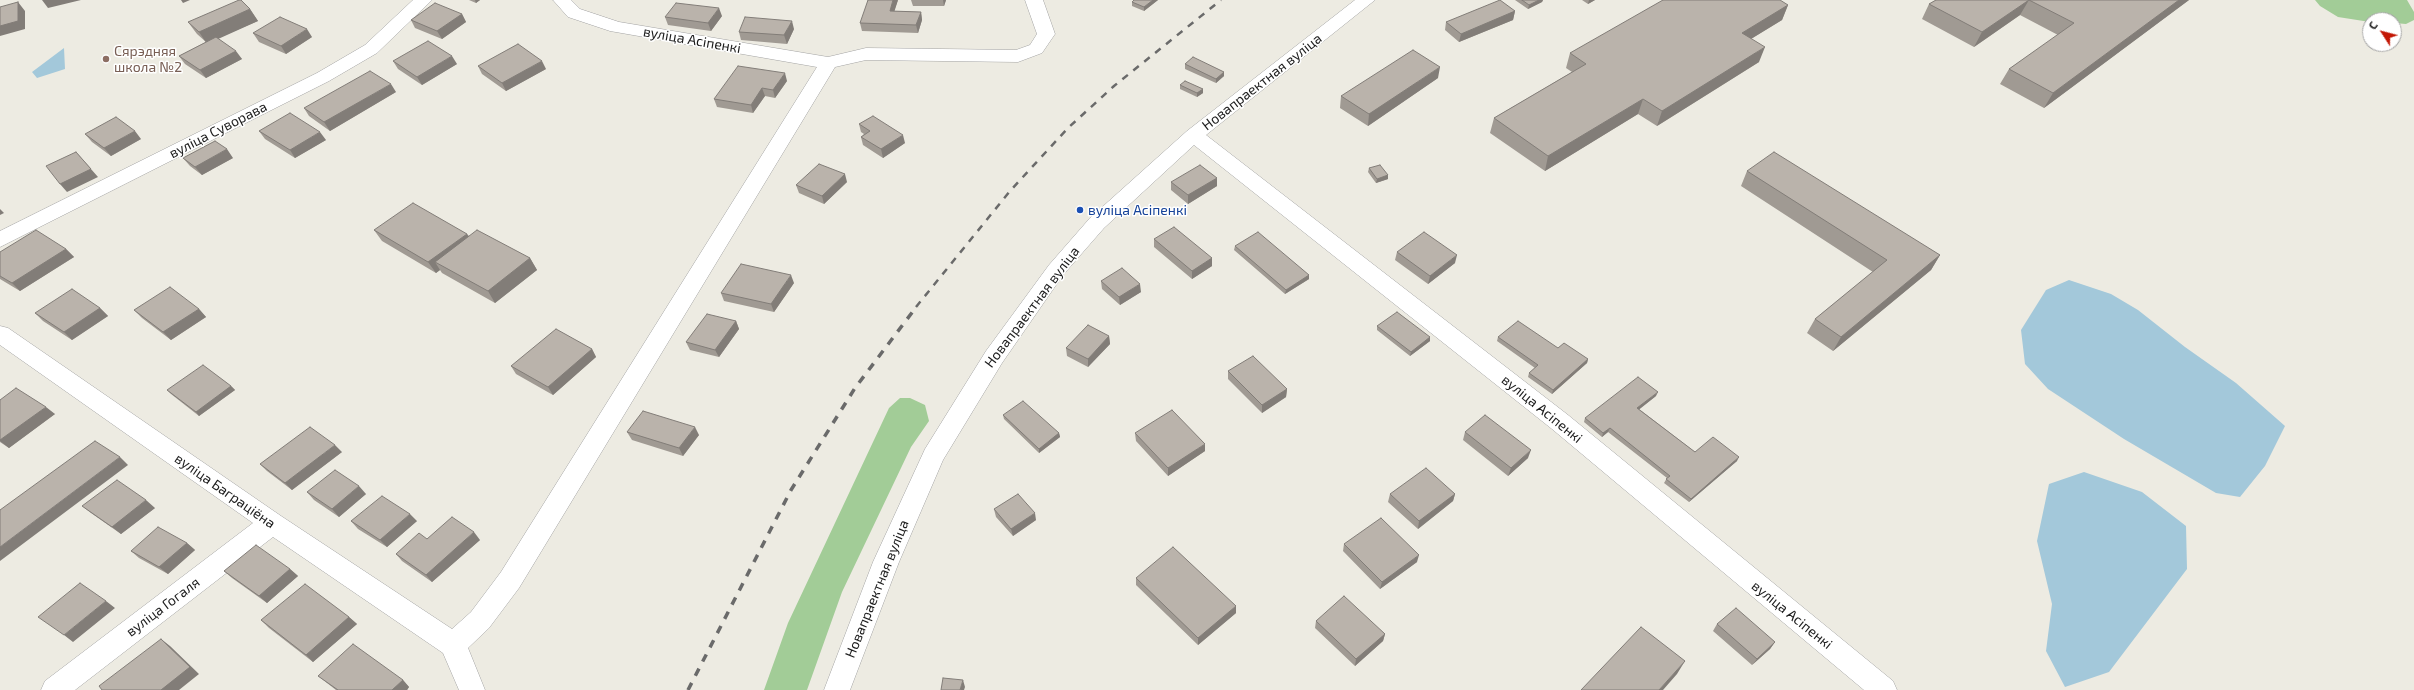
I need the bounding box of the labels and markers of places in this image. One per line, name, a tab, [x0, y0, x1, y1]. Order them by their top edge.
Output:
place label: Сярэдняя школа №2	[114, 43, 182, 76]
marker: Сярэдняя школа №2	[101, 54, 111, 64]
place label: вуліца Асіпенкі	[1088, 202, 1187, 218]
marker: вуліца Асіпенкі	[1075, 205, 1085, 215]

